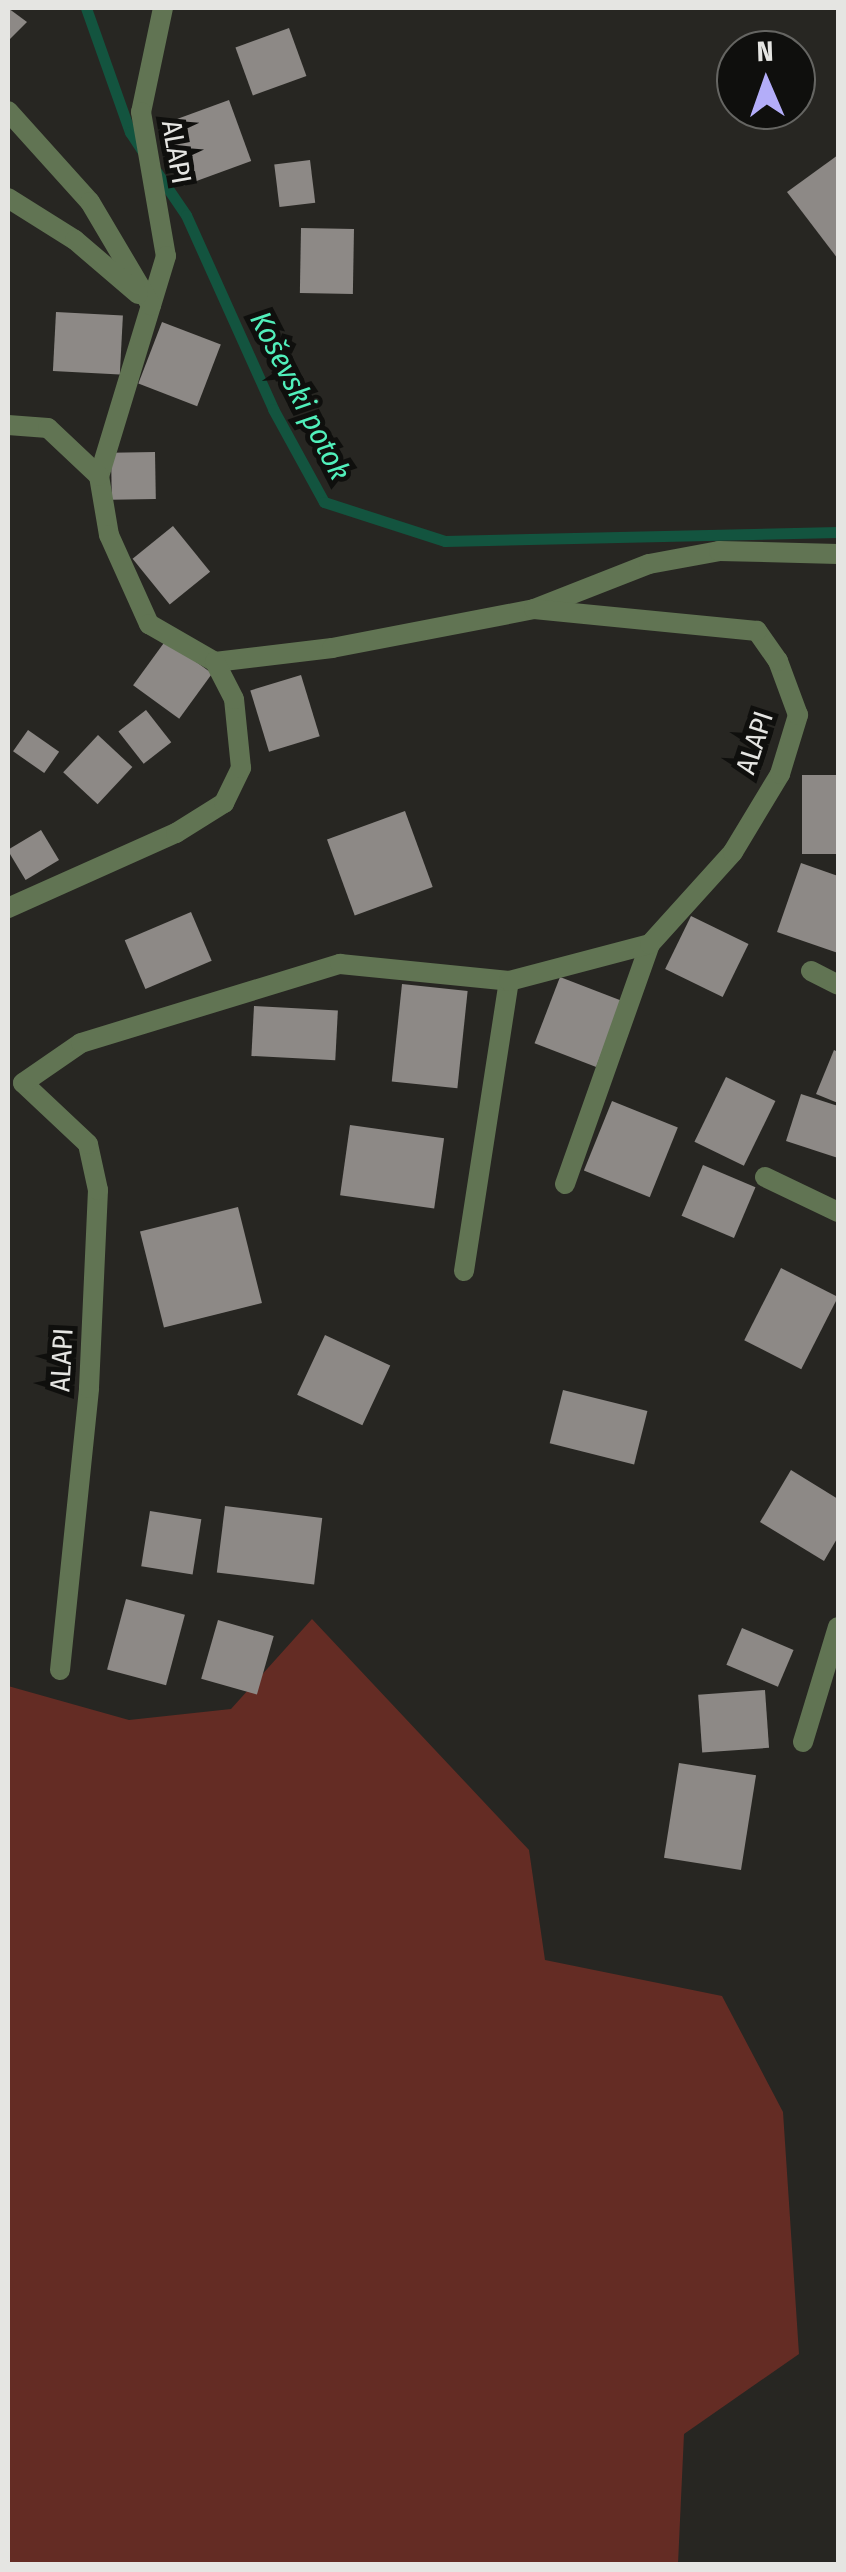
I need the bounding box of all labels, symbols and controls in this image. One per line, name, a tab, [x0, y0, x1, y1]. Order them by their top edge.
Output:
north arrow	[716, 30, 816, 130]
text: N	[756, 35, 774, 68]
street label: ALAPI	[154, 118, 198, 186]
water label: Koševski potok	[242, 306, 358, 486]
street label: ALAPI	[729, 707, 781, 779]
street label: ALAPI	[44, 1327, 80, 1393]

